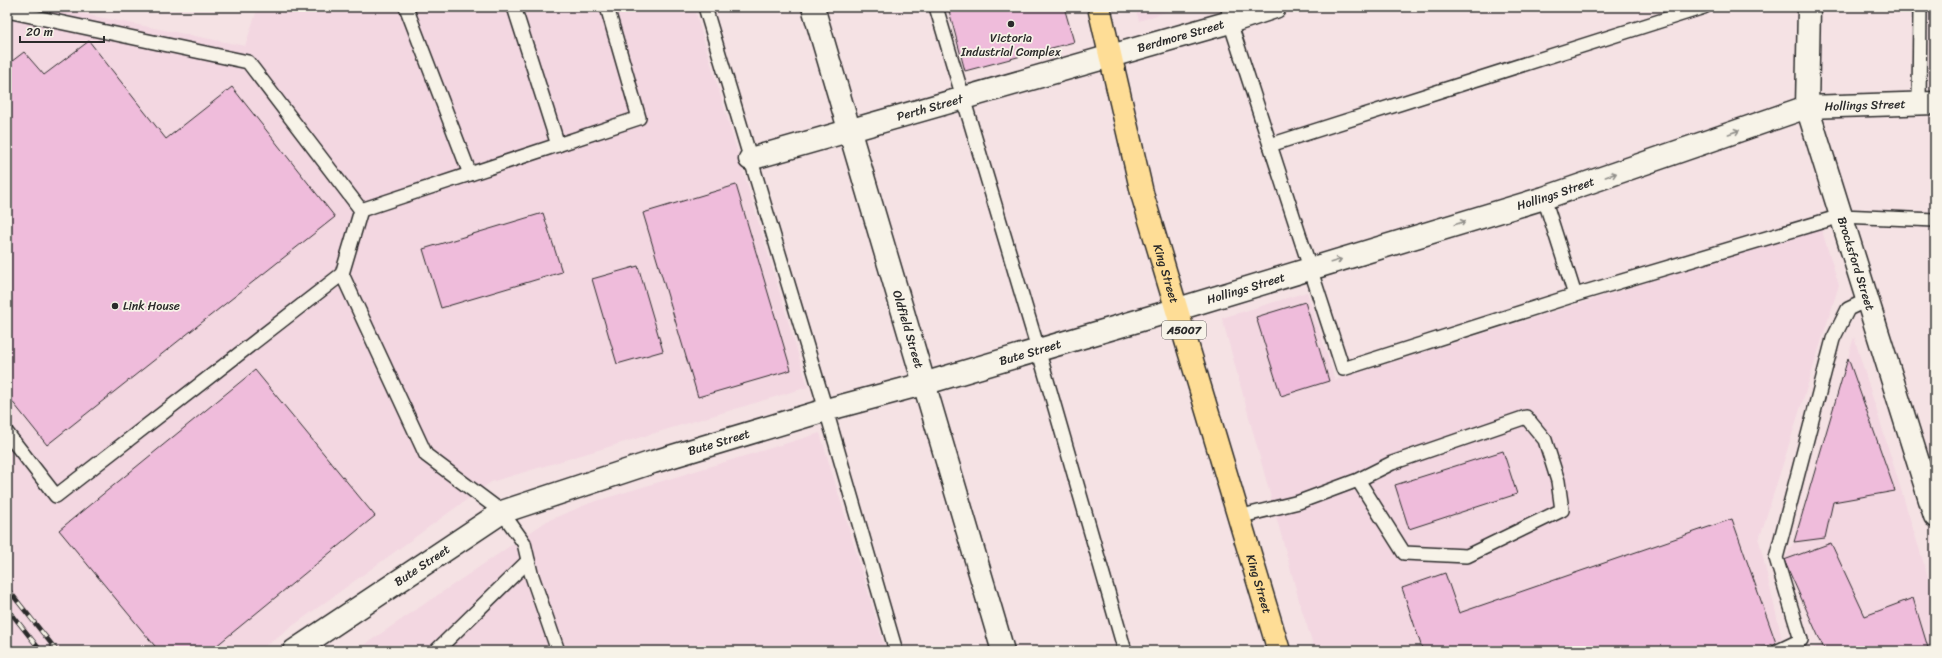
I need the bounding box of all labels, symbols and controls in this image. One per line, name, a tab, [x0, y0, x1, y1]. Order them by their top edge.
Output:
street label: Berdmore Street	[1135, 13, 1227, 59]
scale bar	[20, 18, 104, 44]
marker: Victoria Industrial Complex	[1006, 19, 1016, 29]
text: 20 m	[26, 21, 53, 43]
place label: Victoria Industrial Complex	[960, 27, 1062, 63]
street label: Perth Street	[894, 87, 967, 128]
street label: Hollings Street	[1824, 93, 1906, 117]
one-way arrow	[1727, 128, 1739, 136]
street label: Hollings Street	[1514, 170, 1598, 217]
one-way arrow	[1604, 171, 1617, 178]
street label: Brocksford Street	[1831, 214, 1881, 313]
one-way arrow	[1454, 219, 1467, 226]
street label: King Street	[1147, 241, 1185, 306]
one-way arrow	[1329, 257, 1342, 264]
street label: Hollings Street	[1204, 266, 1288, 311]
street label: Oldfield Street	[886, 287, 930, 371]
place label: Link House	[123, 295, 180, 317]
marker: Link House	[110, 301, 120, 311]
road number: A5007	[1162, 321, 1206, 339]
street label: Bute Street	[997, 333, 1064, 372]
street label: Bute Street	[685, 423, 752, 462]
street label: Bute Street	[390, 539, 455, 592]
street label: King Street	[1240, 552, 1278, 616]

